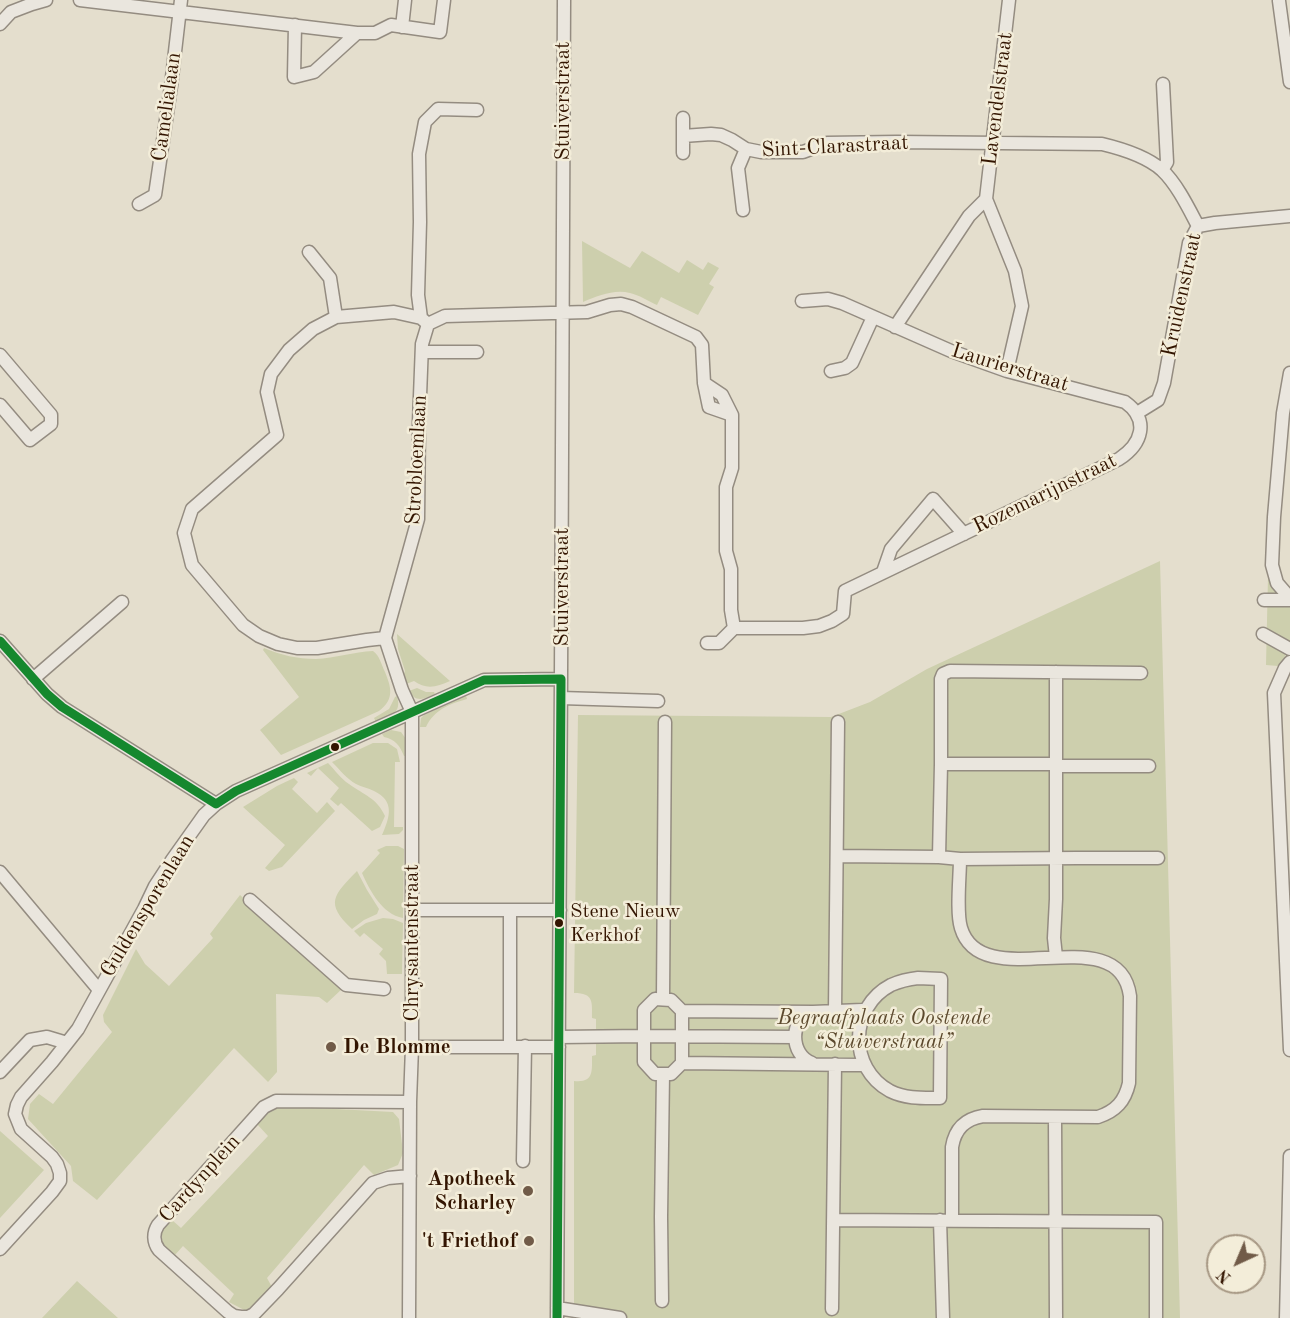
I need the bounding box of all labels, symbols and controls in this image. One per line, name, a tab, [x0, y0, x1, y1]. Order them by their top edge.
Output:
street label: Lavendelstraat	[977, 31, 1019, 167]
street label: Stuiverstraat	[550, 42, 576, 160]
street label: Camelialaan	[147, 51, 187, 163]
street label: Sint-Clarastraat	[761, 131, 909, 163]
street label: Kruidenstraat	[1157, 231, 1207, 359]
street label: Laurierstraat	[948, 338, 1072, 398]
street label: Strobloemlaan	[401, 394, 433, 526]
street label: Rozemarijnstraat	[969, 448, 1121, 540]
street label: Stuiverstraat	[549, 528, 575, 646]
unlabelled marker	[329, 741, 341, 753]
street label: Guldensporenlaan	[96, 830, 200, 982]
street label: Chrysantenstraat	[399, 864, 425, 1022]
place label: Stene Nieuw Kerkhof	[570, 900, 680, 947]
marker: Stene Nieuw Kerkhof	[553, 917, 565, 929]
park label: Begraafplaats Oostende “Stuiverstraat”	[777, 1005, 991, 1055]
place label: De Blomme	[343, 1034, 451, 1060]
marker: De Blomme	[324, 1040, 338, 1054]
street label: Cardynplein	[154, 1130, 246, 1228]
place label: Apotheek Scharley	[427, 1166, 516, 1216]
marker: Apotheek Scharley	[521, 1184, 535, 1198]
place label: 't Friethof	[422, 1228, 517, 1254]
marker: 't Friethof	[522, 1234, 536, 1248]
north arrow	[1206, 1234, 1266, 1294]
text: N	[1215, 1266, 1235, 1286]

